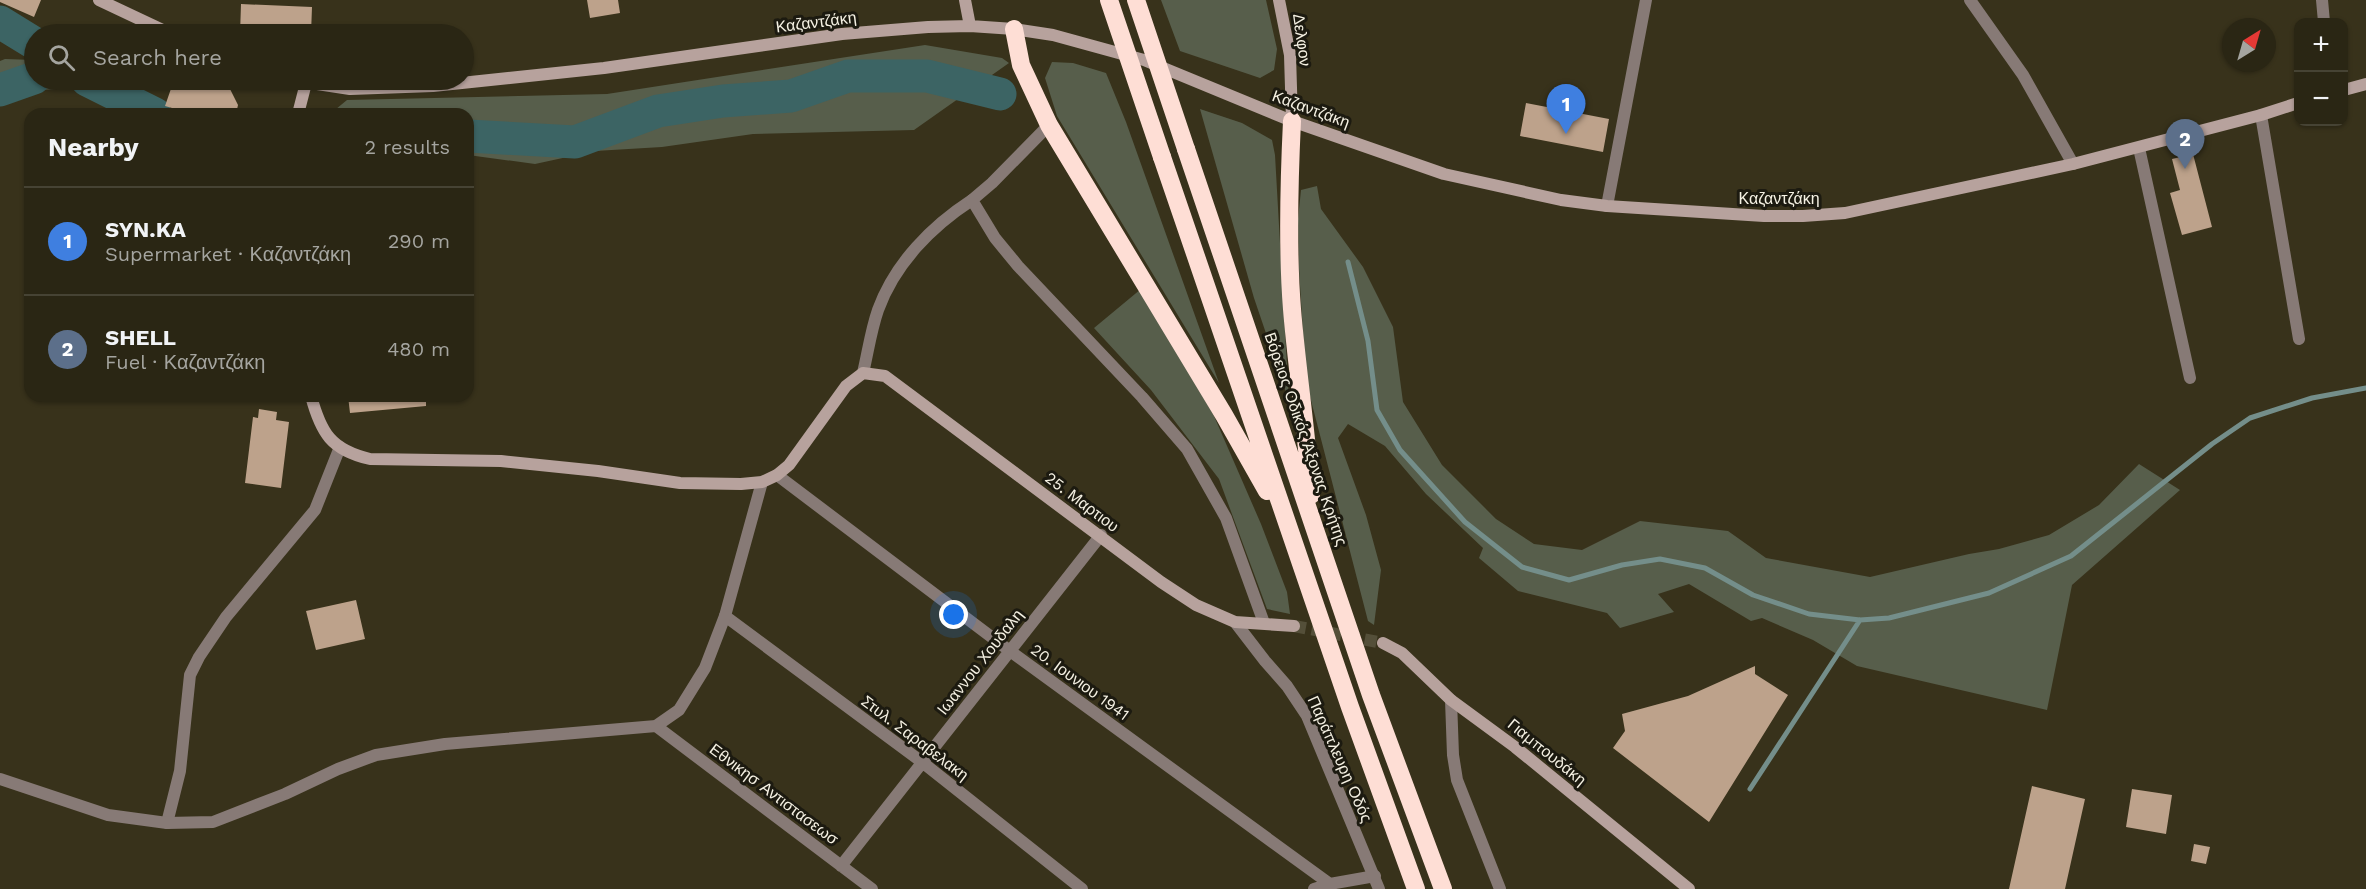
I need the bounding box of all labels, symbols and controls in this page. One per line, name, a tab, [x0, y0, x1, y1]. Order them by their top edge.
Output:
street label: Καζαντζάκη	[775, 8, 857, 36]
street label: Δελφον	[1289, 13, 1315, 67]
north arrow	[2222, 18, 2276, 72]
map controls	[2294, 18, 2348, 126]
button: +	[2294, 18, 2348, 72]
search box	[24, 24, 474, 90]
icon: search	[45, 41, 78, 74]
text: Search here	[93, 45, 222, 70]
button: −	[2294, 72, 2348, 126]
pin: 1	[1546, 84, 1586, 134]
street label: Καζαντζάκη	[1270, 86, 1352, 132]
pin: 2	[2166, 120, 2204, 169]
text: Nearby	[48, 132, 139, 162]
text: 2 results	[365, 135, 450, 159]
street label: Καζαντζάκη	[1738, 189, 1820, 208]
text: SYN.KA	[105, 217, 186, 242]
text: 1	[63, 229, 72, 253]
text: 290 m	[388, 229, 450, 253]
text: Supermarket · Καζαντζάκη	[105, 242, 351, 266]
text: SHELL	[105, 325, 176, 350]
street label: Βόρειος Οδικός Άξονας Κρήτης	[1260, 330, 1352, 549]
text: 2	[62, 337, 73, 361]
text: 480 m	[387, 337, 450, 361]
text: Fuel · Καζαντζάκη	[105, 350, 265, 374]
street label: 25. Μαρτιου	[1041, 468, 1123, 536]
your location	[939, 600, 968, 629]
street label: Ιωαννου Χουδαλη	[933, 605, 1027, 719]
street label: 20. Ιουνιου 1941	[1027, 640, 1133, 724]
street label: Στυλ. Σαραβελακη	[858, 691, 972, 785]
street label: Παράπλευρη Οδός	[1304, 693, 1377, 825]
street label: Γιαμπουδάκη	[1504, 715, 1590, 789]
street label: Εθνικησ Αντιστασεωσ	[706, 739, 842, 849]

